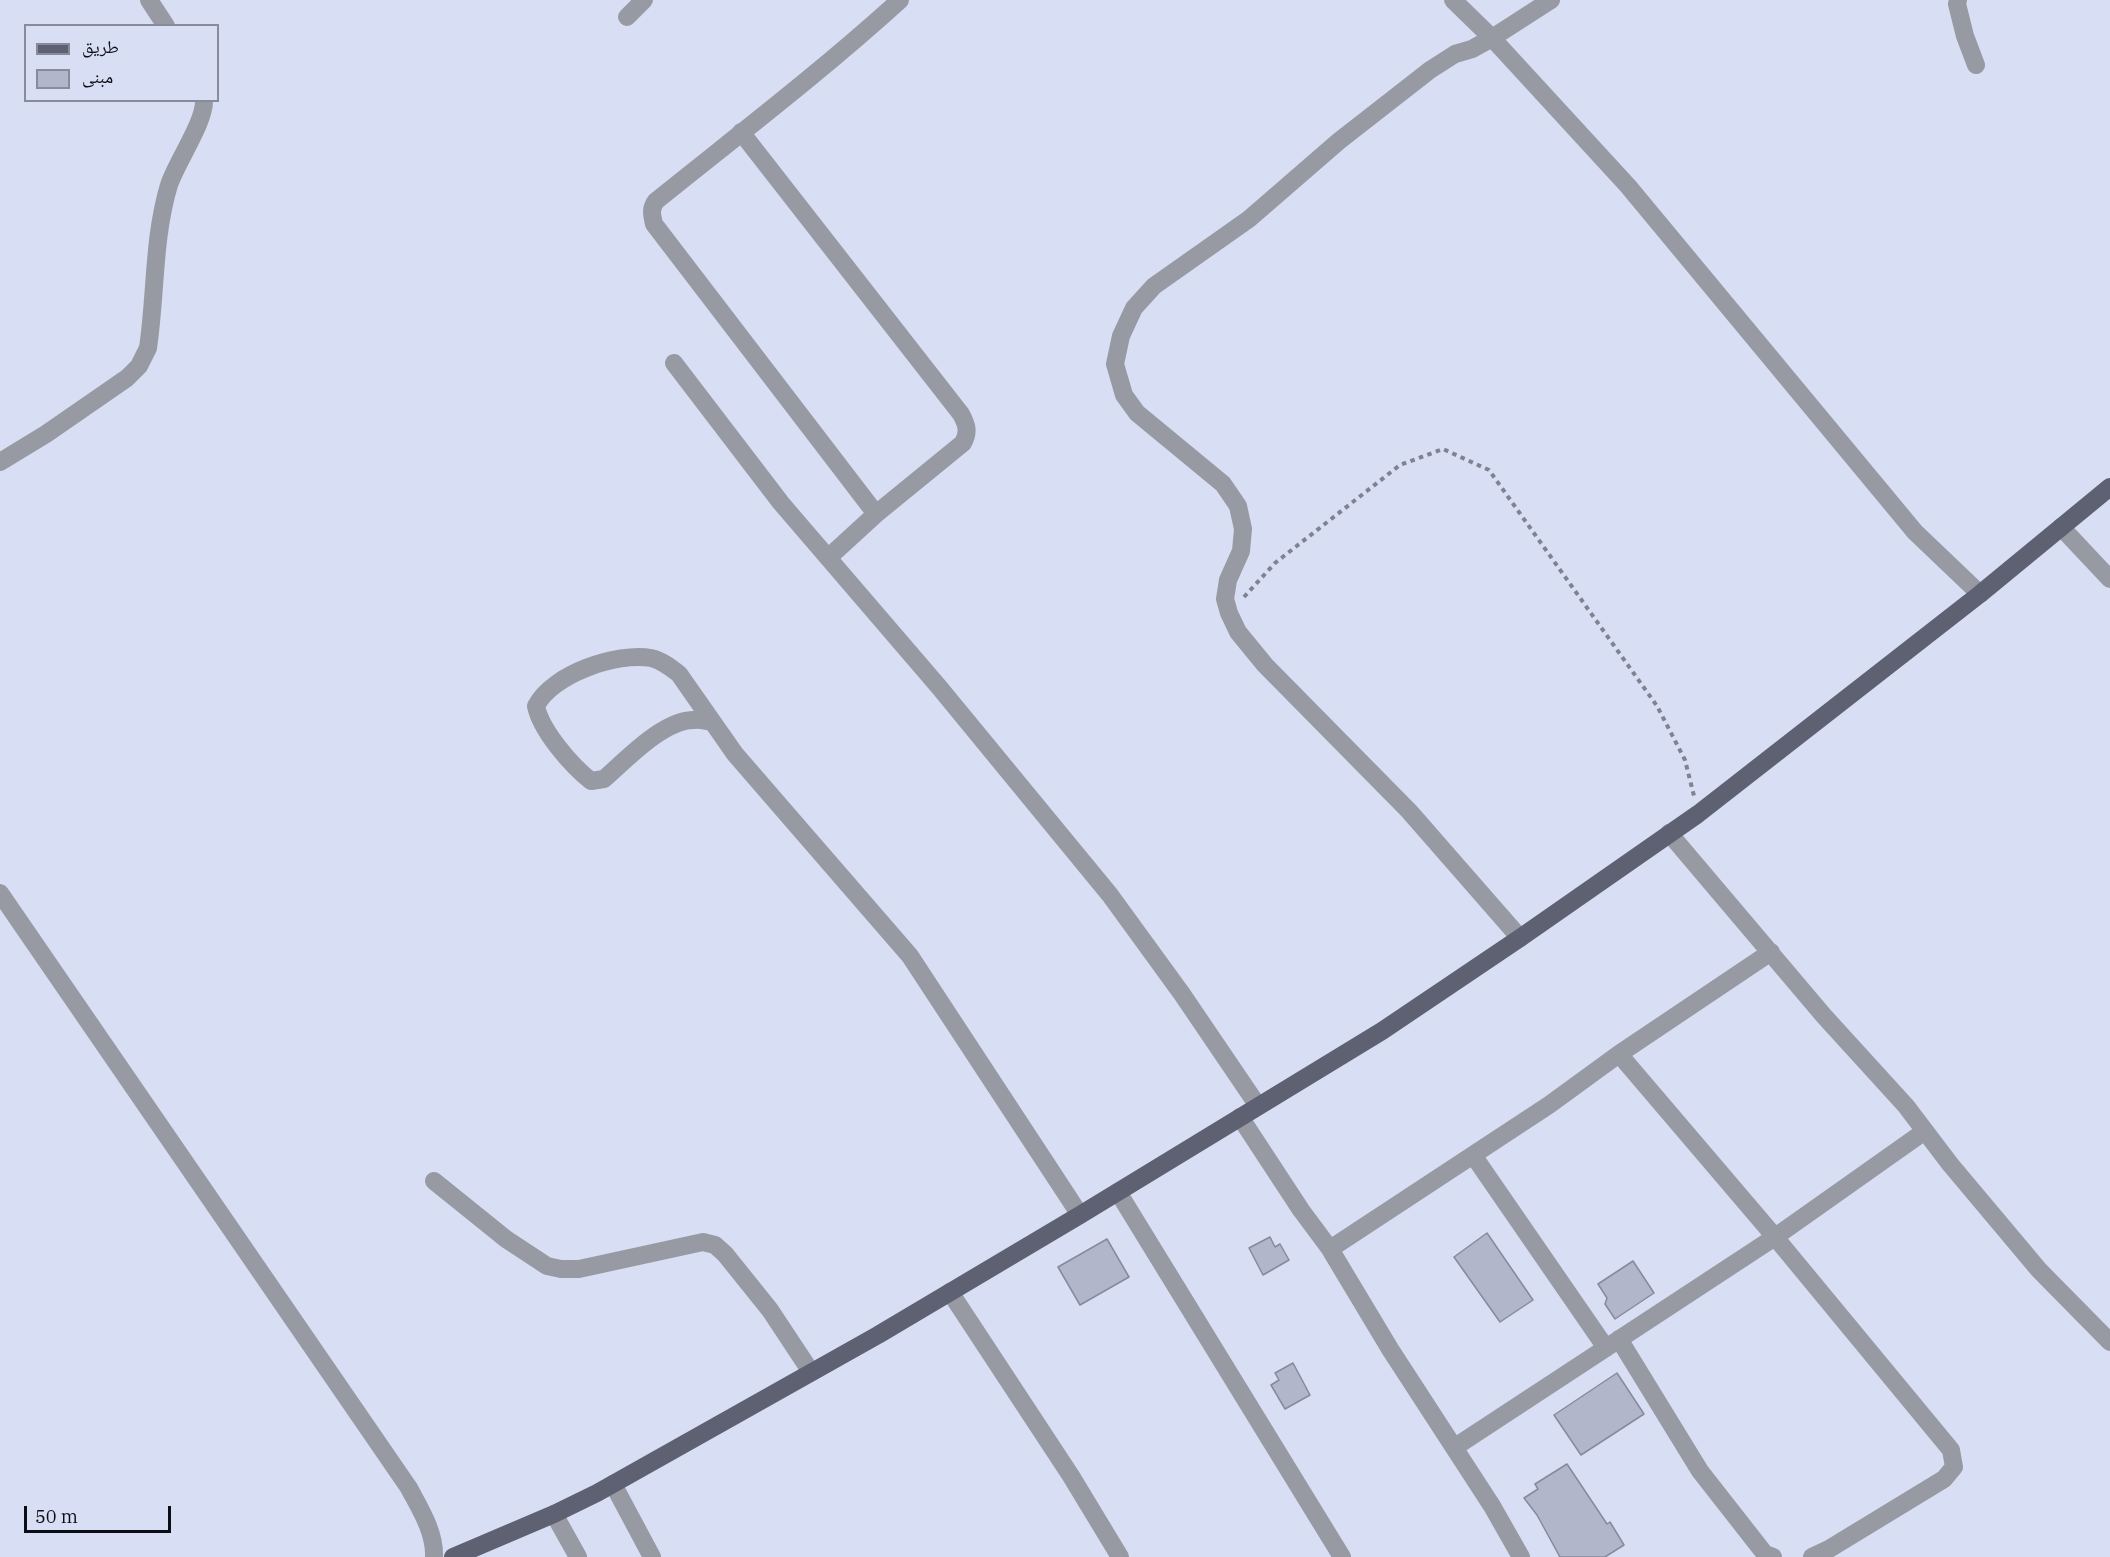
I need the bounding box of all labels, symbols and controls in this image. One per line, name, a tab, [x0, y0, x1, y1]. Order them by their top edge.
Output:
legend	[24, 24, 219, 102]
text: طريق	[82, 35, 119, 58]
text: مبنى	[82, 65, 113, 88]
scale bar	[27, 1494, 174, 1532]
text: 50 m	[35, 1505, 78, 1528]

